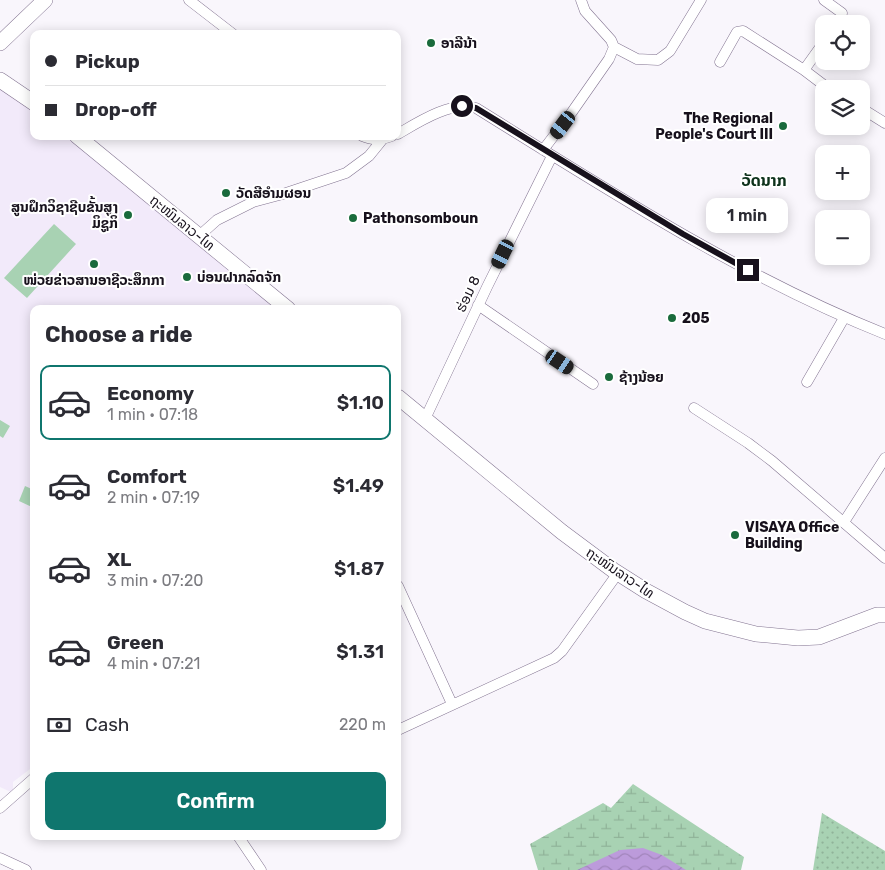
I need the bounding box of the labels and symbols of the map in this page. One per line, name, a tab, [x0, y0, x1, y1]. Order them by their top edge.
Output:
place label: ອາລີນ້າ	[441, 35, 477, 52]
marker: ອາລີນ້າ	[425, 37, 437, 49]
route start	[451, 95, 473, 117]
car	[547, 109, 578, 141]
place label: The Regional People's Court III	[655, 110, 773, 143]
marker: The Regional People's Court III	[777, 120, 789, 132]
district label: ວັດນາກ	[741, 171, 787, 190]
place label: ວັດສີອຳມຜອນ	[236, 185, 311, 202]
marker: ວັດສີອຳມຜອນ	[220, 187, 232, 199]
street label: ຖະໜົນລາວ-ໄທ	[146, 192, 218, 254]
place label: ສູນຝຶກວິຊາຊີບຂັ້ນສູງ ມິຊູກິ	[11, 195, 118, 233]
callout: 1 min	[707, 198, 789, 232]
marker: ສູນຝຶກວິຊາຊີບຂັ້ນສູງ ມິຊູກິ	[122, 209, 134, 221]
place label: Pathonsomboun	[363, 210, 478, 227]
marker: Pathonsomboun	[347, 212, 359, 224]
car	[489, 237, 516, 271]
marker: ໜ່ວຍຂ່າວສານອາຊີວະສຶກກາ	[88, 258, 100, 270]
route end	[737, 259, 759, 281]
place label: ບ່ອນຝາກລົດຈັກ	[197, 269, 281, 286]
marker: ບ່ອນຝາກລົດຈັກ	[181, 271, 193, 283]
place label: ໜ່ວຍຂ່າວສານອາຊີວະສຶກກາ	[23, 272, 165, 289]
street label: ຮ່ອມ 8	[452, 273, 484, 315]
place label: 205	[682, 310, 710, 327]
marker: 205	[666, 312, 678, 324]
car	[543, 347, 576, 377]
place label: ຊ້າງນ້ອຍ	[619, 369, 664, 386]
marker: ຊ້າງນ້ອຍ	[603, 371, 615, 383]
place label: VISAYA Office Building	[745, 519, 839, 552]
marker: VISAYA Office Building	[729, 529, 741, 541]
street label: ຖະໜົນລາວ-ໄທ	[582, 544, 658, 602]

